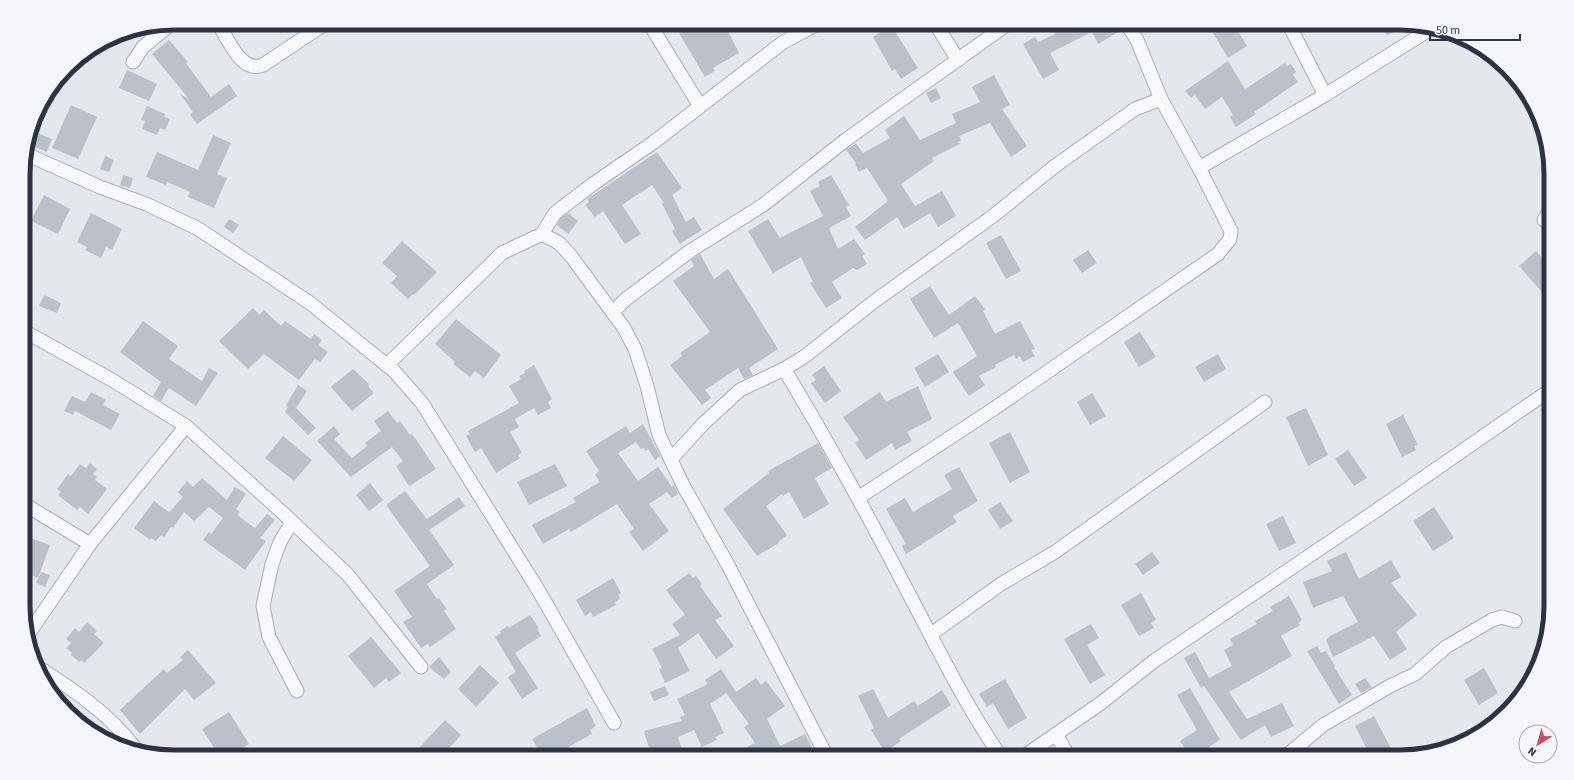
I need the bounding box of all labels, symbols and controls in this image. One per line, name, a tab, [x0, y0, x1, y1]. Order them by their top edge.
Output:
scale bar	[1430, 16, 1520, 42]
text: 50 m	[1436, 22, 1460, 39]
north arrow	[1518, 724, 1558, 764]
text: N	[1525, 743, 1540, 760]

